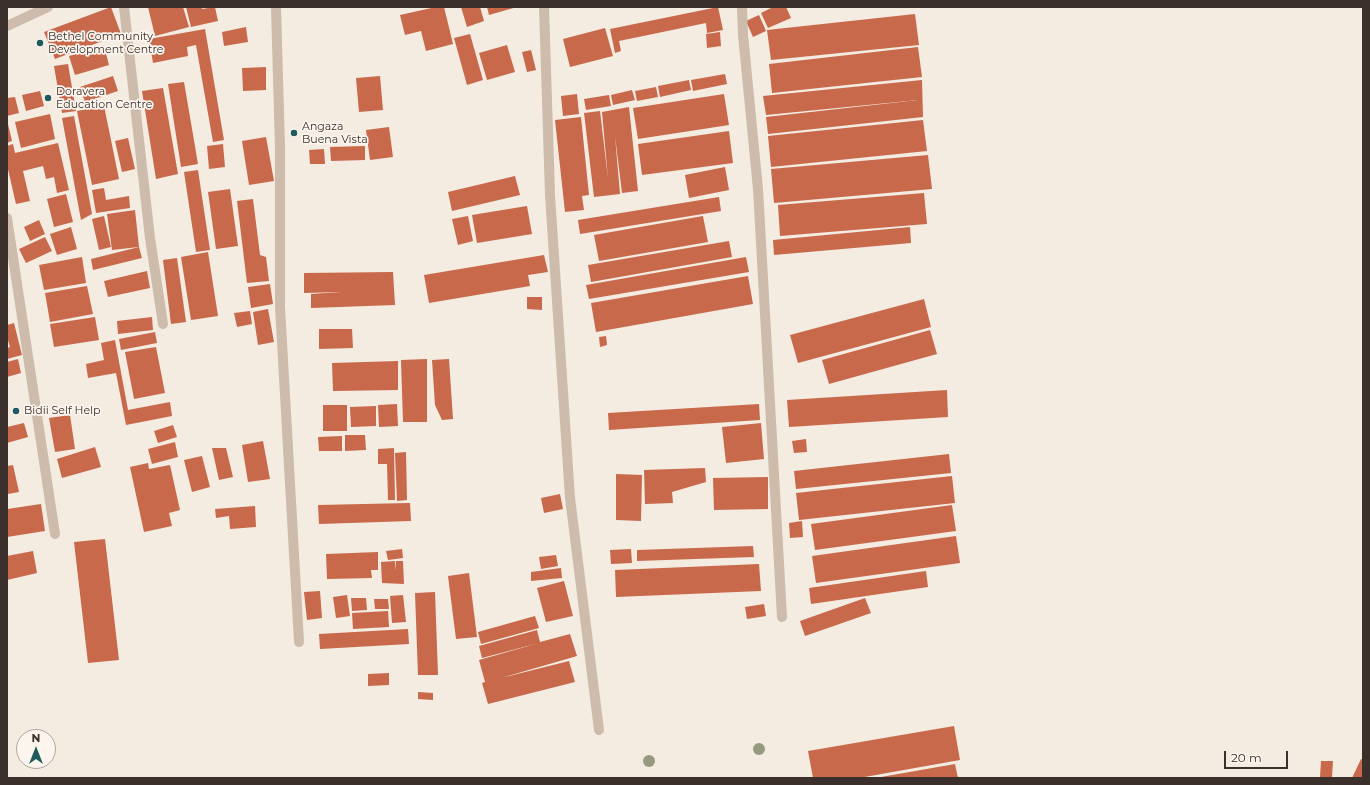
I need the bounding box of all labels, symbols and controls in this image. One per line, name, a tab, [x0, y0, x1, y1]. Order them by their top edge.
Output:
place label: Bethel Community Development Centre	[48, 30, 163, 56]
marker: Bethel Community Development Centre	[35, 38, 45, 48]
place label: Doravera Education Centre	[56, 85, 152, 111]
marker: Doravera Education Centre	[43, 93, 53, 103]
place label: Angaza Buena Vista	[302, 120, 368, 146]
marker: Angaza Buena Vista	[289, 128, 299, 138]
place label: Bidii Self Help	[24, 404, 100, 418]
marker: Bidii Self Help	[11, 406, 21, 416]
north arrow	[16, 729, 56, 769]
text: N	[32, 731, 40, 745]
scale bar	[1226, 743, 1290, 769]
text: 20 m	[1231, 750, 1262, 765]

